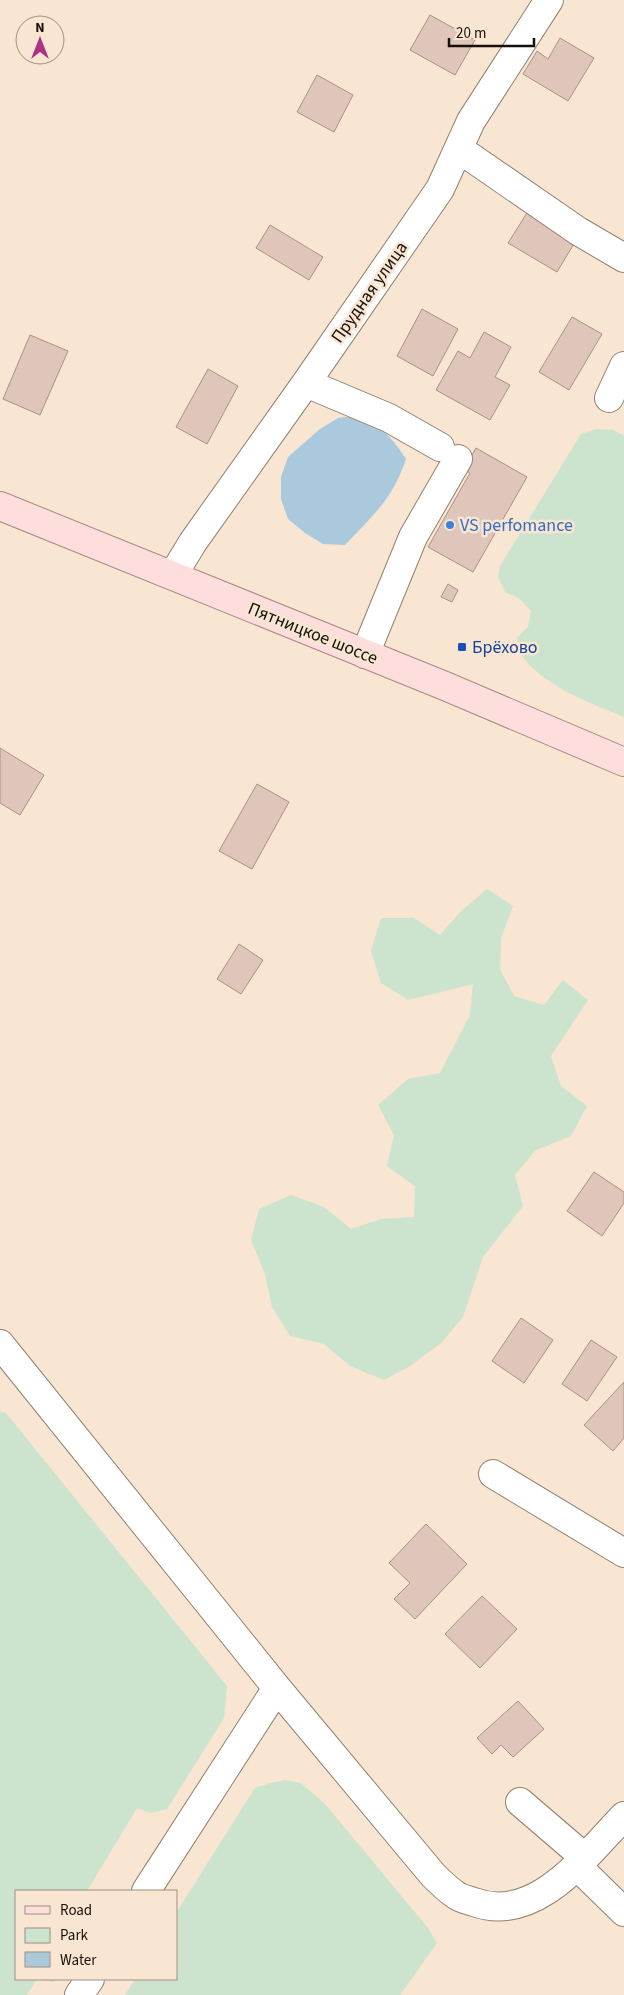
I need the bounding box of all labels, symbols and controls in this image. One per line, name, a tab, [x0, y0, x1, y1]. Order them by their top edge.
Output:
north arrow	[15, 15, 65, 65]
scale bar	[449, 15, 534, 47]
text: N	[35, 18, 45, 38]
text: 20 m	[456, 23, 486, 44]
street label: Прудная улица	[325, 237, 414, 348]
place label: VS perfomance	[460, 513, 573, 538]
marker: VS perfomance	[444, 519, 456, 531]
street label: Пятницкое шоссе	[244, 596, 382, 671]
place label: Брёхово	[472, 635, 538, 660]
marker: Брёхово	[456, 641, 468, 653]
legend	[15, 1890, 178, 1980]
text: Road	[60, 1900, 92, 1921]
text: Park	[60, 1925, 89, 1946]
text: Water	[60, 1950, 97, 1971]

